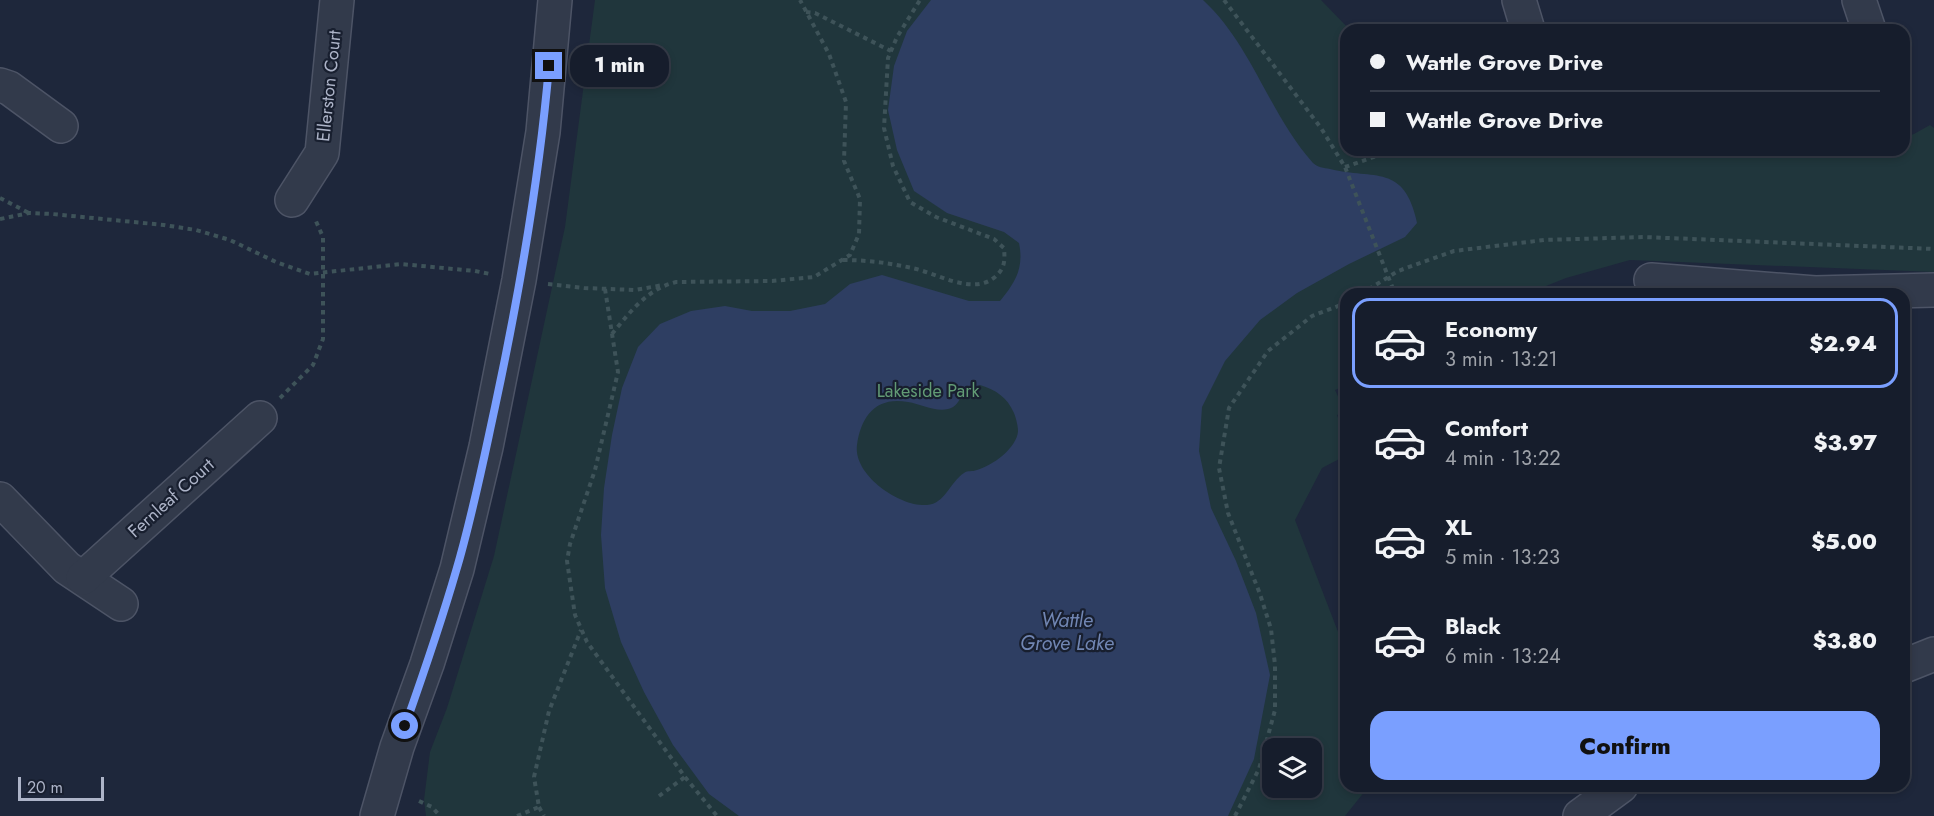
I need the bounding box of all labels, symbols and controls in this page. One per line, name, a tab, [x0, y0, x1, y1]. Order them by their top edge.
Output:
street label: Ellerston Court	[310, 28, 348, 143]
callout: 1 min	[570, 45, 669, 87]
text: Wattle Grove Drive	[1406, 46, 1603, 78]
text: 1 min	[594, 51, 645, 80]
route end	[535, 52, 562, 79]
text: Wattle Grove Drive	[1406, 104, 1603, 136]
text: Economy	[1445, 313, 1537, 345]
icon: car	[1373, 316, 1427, 370]
text: $2.94	[1809, 327, 1877, 359]
text: 3 min · 13:21	[1445, 345, 1558, 374]
park label: Lakeside Park	[877, 378, 979, 404]
text: Comfort	[1445, 412, 1528, 444]
icon: car	[1373, 415, 1427, 469]
text: $3.97	[1814, 426, 1877, 458]
text: 4 min · 13:22	[1445, 444, 1561, 473]
street label: Fernleaf Court	[122, 452, 220, 544]
text: XL	[1445, 511, 1472, 543]
icon: car	[1373, 514, 1427, 568]
text: $5.00	[1811, 525, 1877, 557]
text: 5 min · 13:23	[1445, 543, 1560, 572]
water label: Wattle Grove Lake	[1020, 606, 1114, 658]
text: Black	[1445, 610, 1501, 642]
icon: car	[1373, 613, 1427, 667]
text: $3.80	[1813, 624, 1877, 656]
text: 6 min · 13:24	[1445, 642, 1561, 671]
button: Confirm	[1370, 711, 1880, 780]
route start	[391, 712, 418, 739]
map controls	[1262, 738, 1322, 798]
button: layers	[1262, 738, 1322, 798]
scale bar	[18, 774, 104, 802]
text: 20 m	[27, 776, 63, 799]

